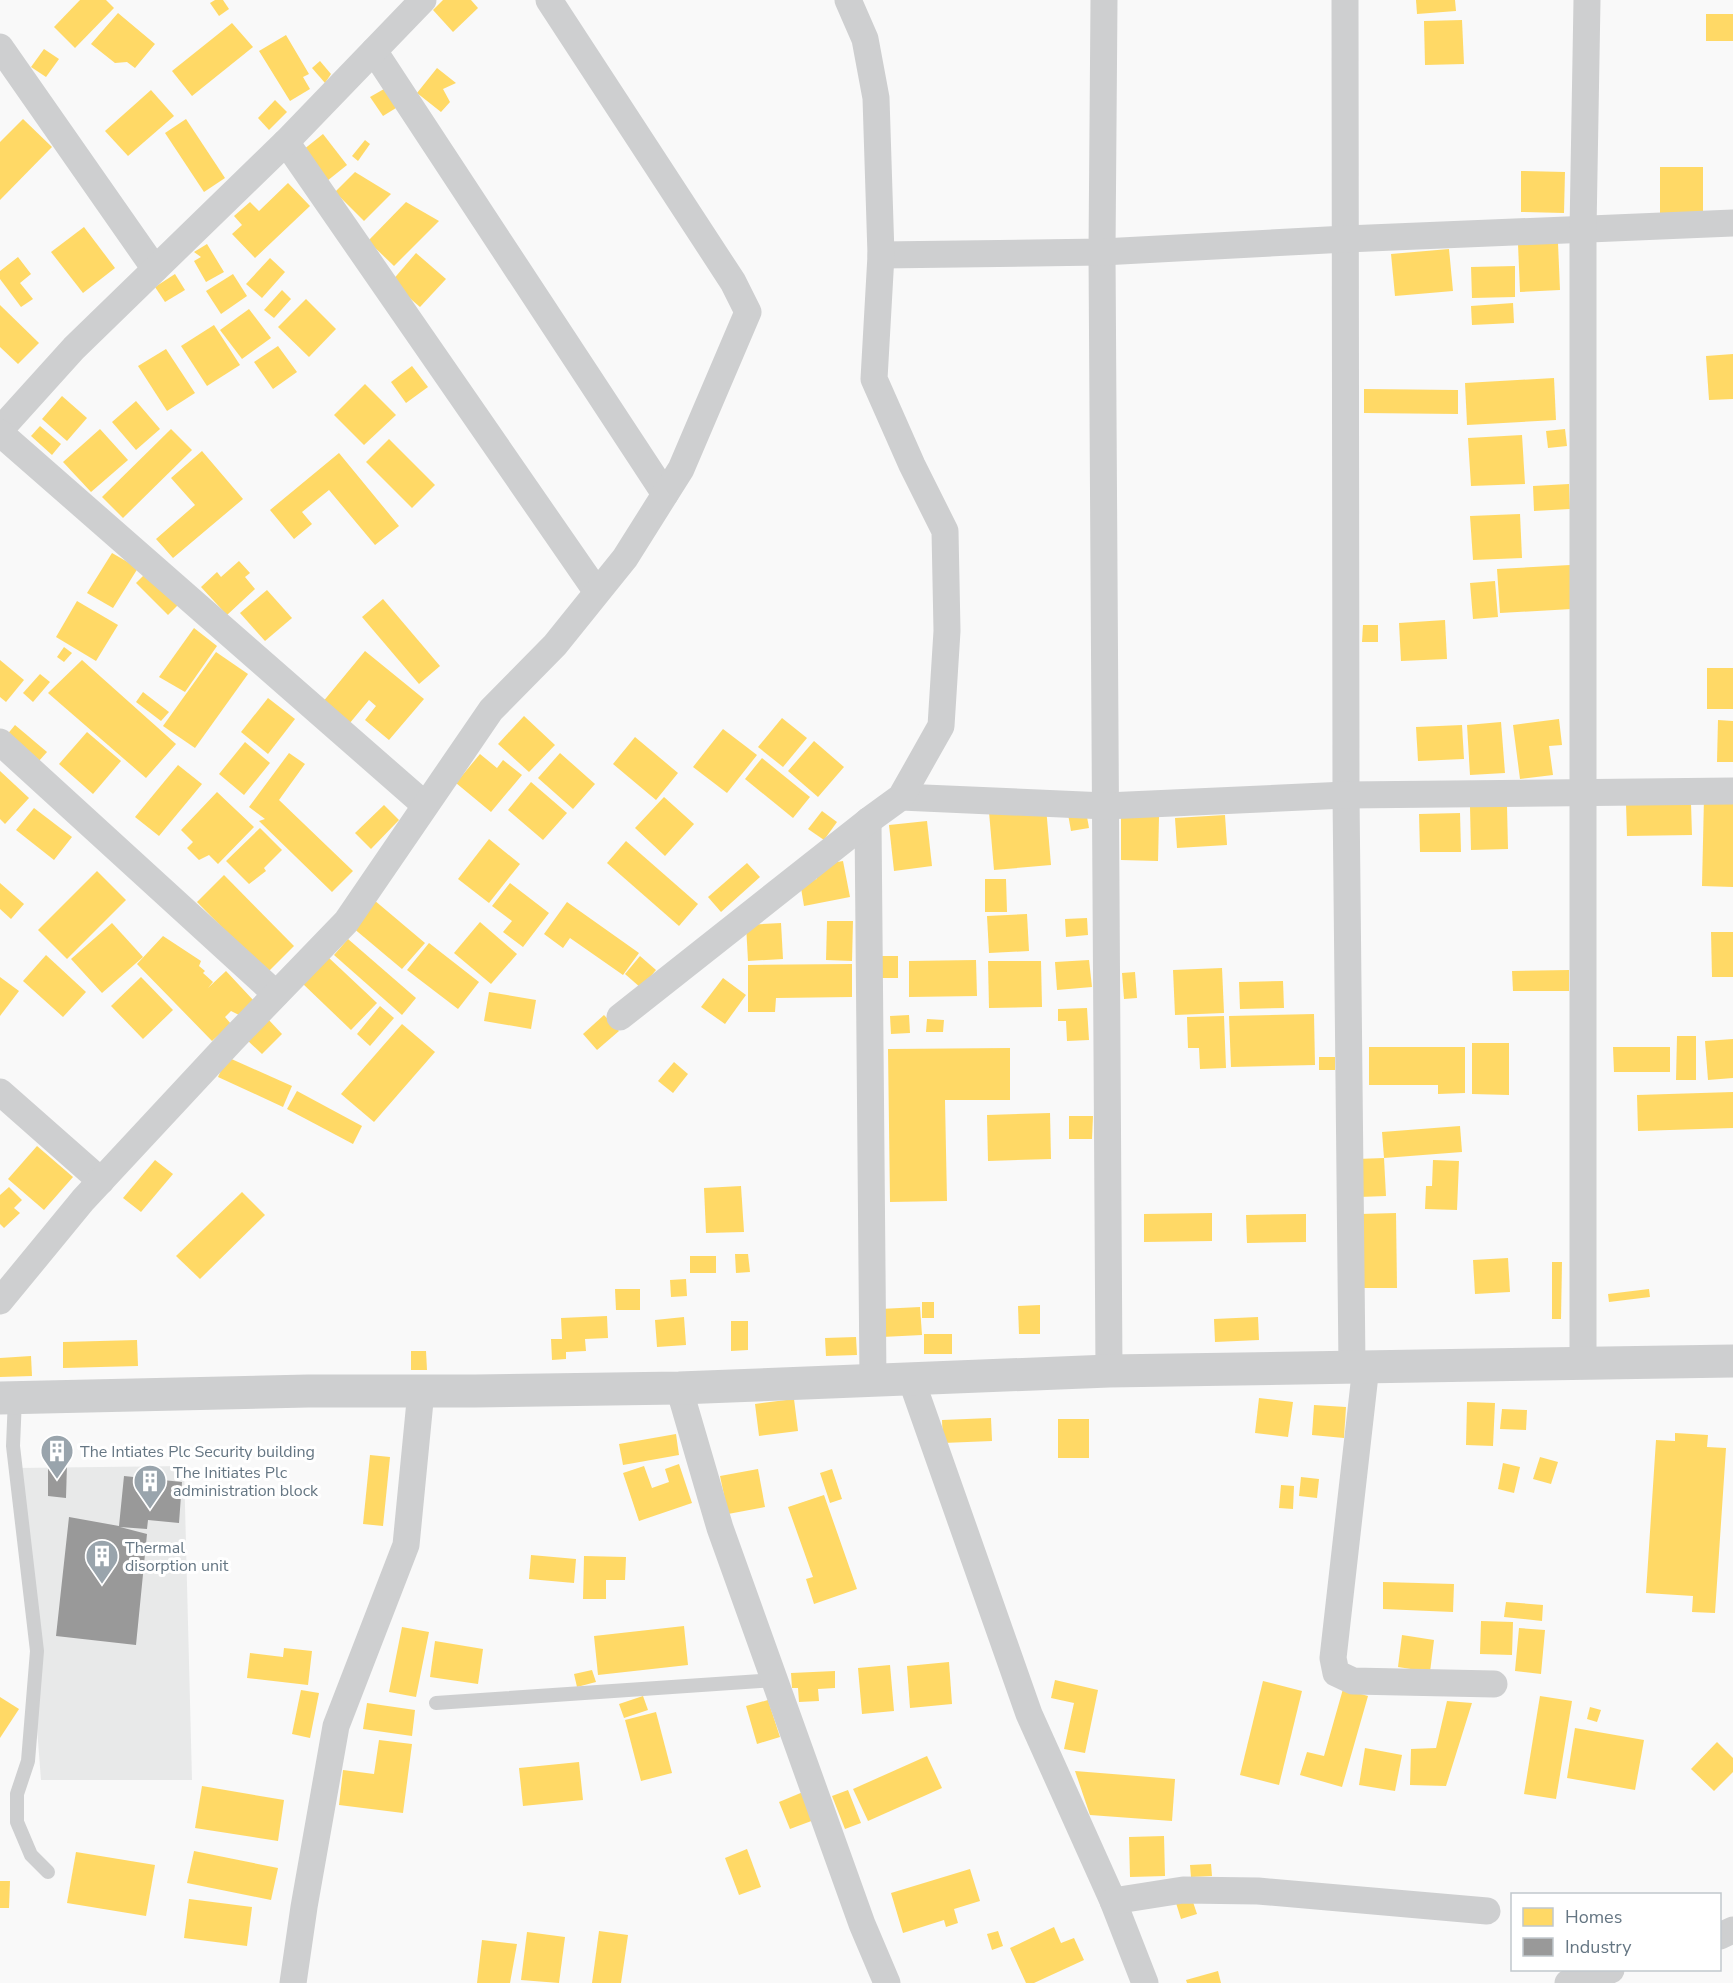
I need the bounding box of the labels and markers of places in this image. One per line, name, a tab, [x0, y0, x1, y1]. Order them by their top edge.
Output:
building icon: The Intiates Plc Security building	[39, 1433, 75, 1480]
place label: The Intiates Plc Security building	[80, 1441, 315, 1463]
place label: The Initiates Plc administration block	[173, 1462, 319, 1502]
building icon: The Initiates Plc administration block	[132, 1463, 168, 1510]
place label: Thermal disorption unit	[125, 1537, 229, 1577]
building icon: Thermal disorption unit	[84, 1538, 120, 1585]

